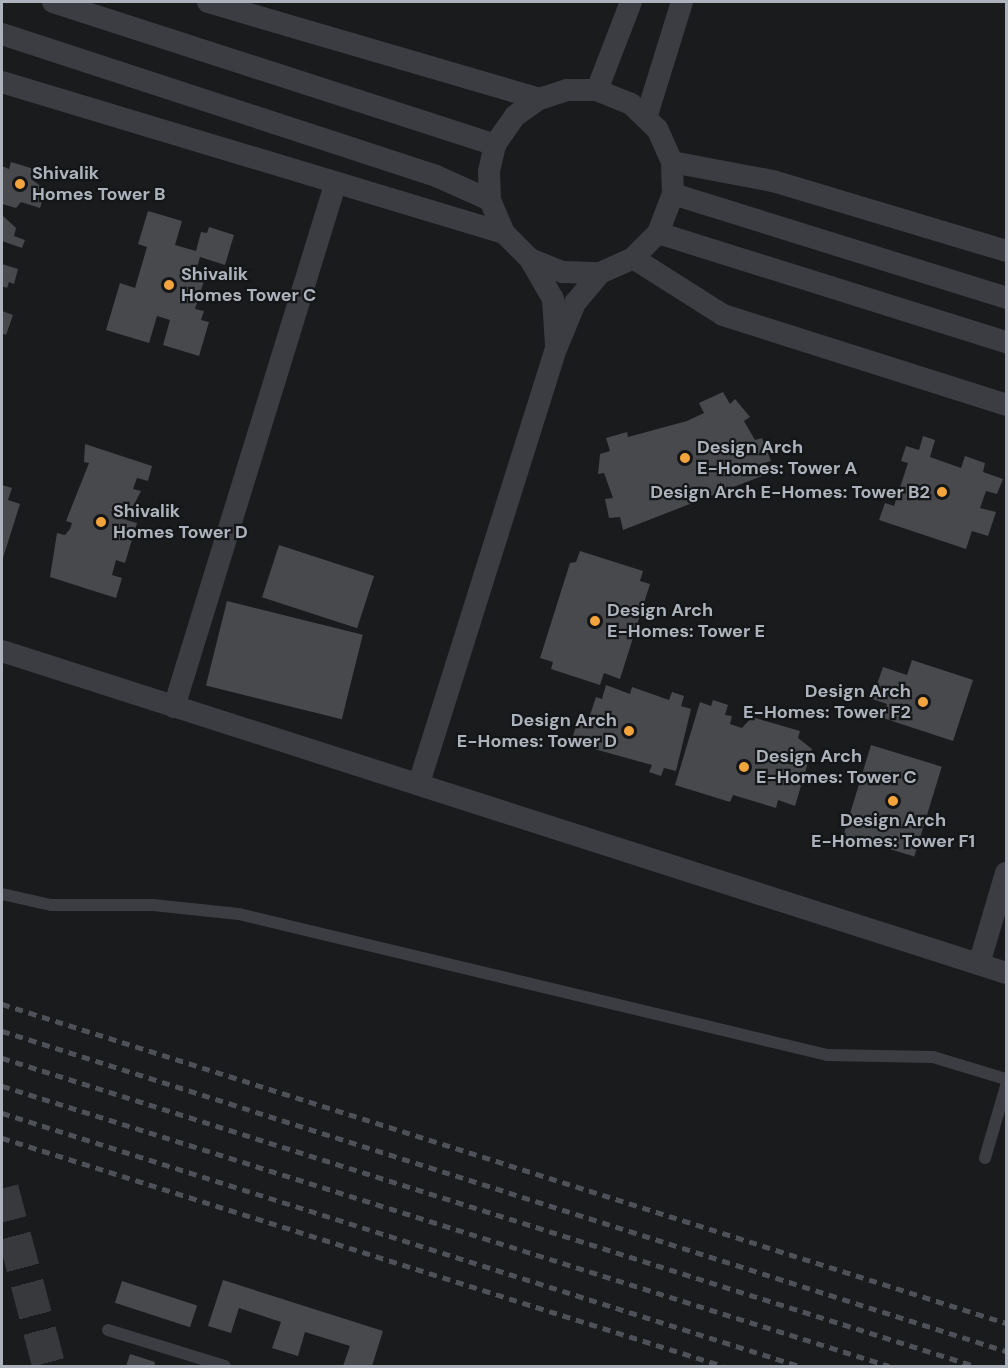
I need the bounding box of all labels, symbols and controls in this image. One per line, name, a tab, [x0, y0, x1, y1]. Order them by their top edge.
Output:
place label: Shivalik Homes Tower B	[32, 163, 166, 206]
marker: Shivalik Homes Tower B	[13, 177, 27, 191]
place label: Shivalik Homes Tower C	[181, 264, 316, 306]
marker: Shivalik Homes Tower C	[162, 278, 176, 292]
place label: Design Arch E-Homes: Tower A	[697, 437, 857, 480]
marker: Design Arch E-Homes: Tower A	[678, 451, 692, 465]
place label: Design Arch E-Homes: Tower B2	[650, 481, 930, 503]
marker: Design Arch E-Homes: Tower B2	[935, 485, 949, 499]
place label: Shivalik Homes Tower D	[113, 501, 248, 544]
marker: Shivalik Homes Tower D	[94, 515, 108, 529]
place label: Design Arch E-Homes: Tower E	[607, 600, 765, 642]
marker: Design Arch E-Homes: Tower E	[588, 614, 602, 628]
place label: Design Arch E-Homes: Tower F2	[743, 681, 911, 724]
marker: Design Arch E-Homes: Tower F2	[916, 695, 930, 709]
place label: Design Arch E-Homes: Tower D	[457, 710, 617, 752]
marker: Design Arch E-Homes: Tower D	[622, 724, 636, 738]
place label: Design Arch E-Homes: Tower C	[756, 746, 917, 789]
marker: Design Arch E-Homes: Tower C	[737, 760, 751, 774]
marker: Design Arch E-Homes: Tower F1	[886, 794, 900, 808]
place label: Design Arch E-Homes: Tower F1	[811, 810, 975, 852]

